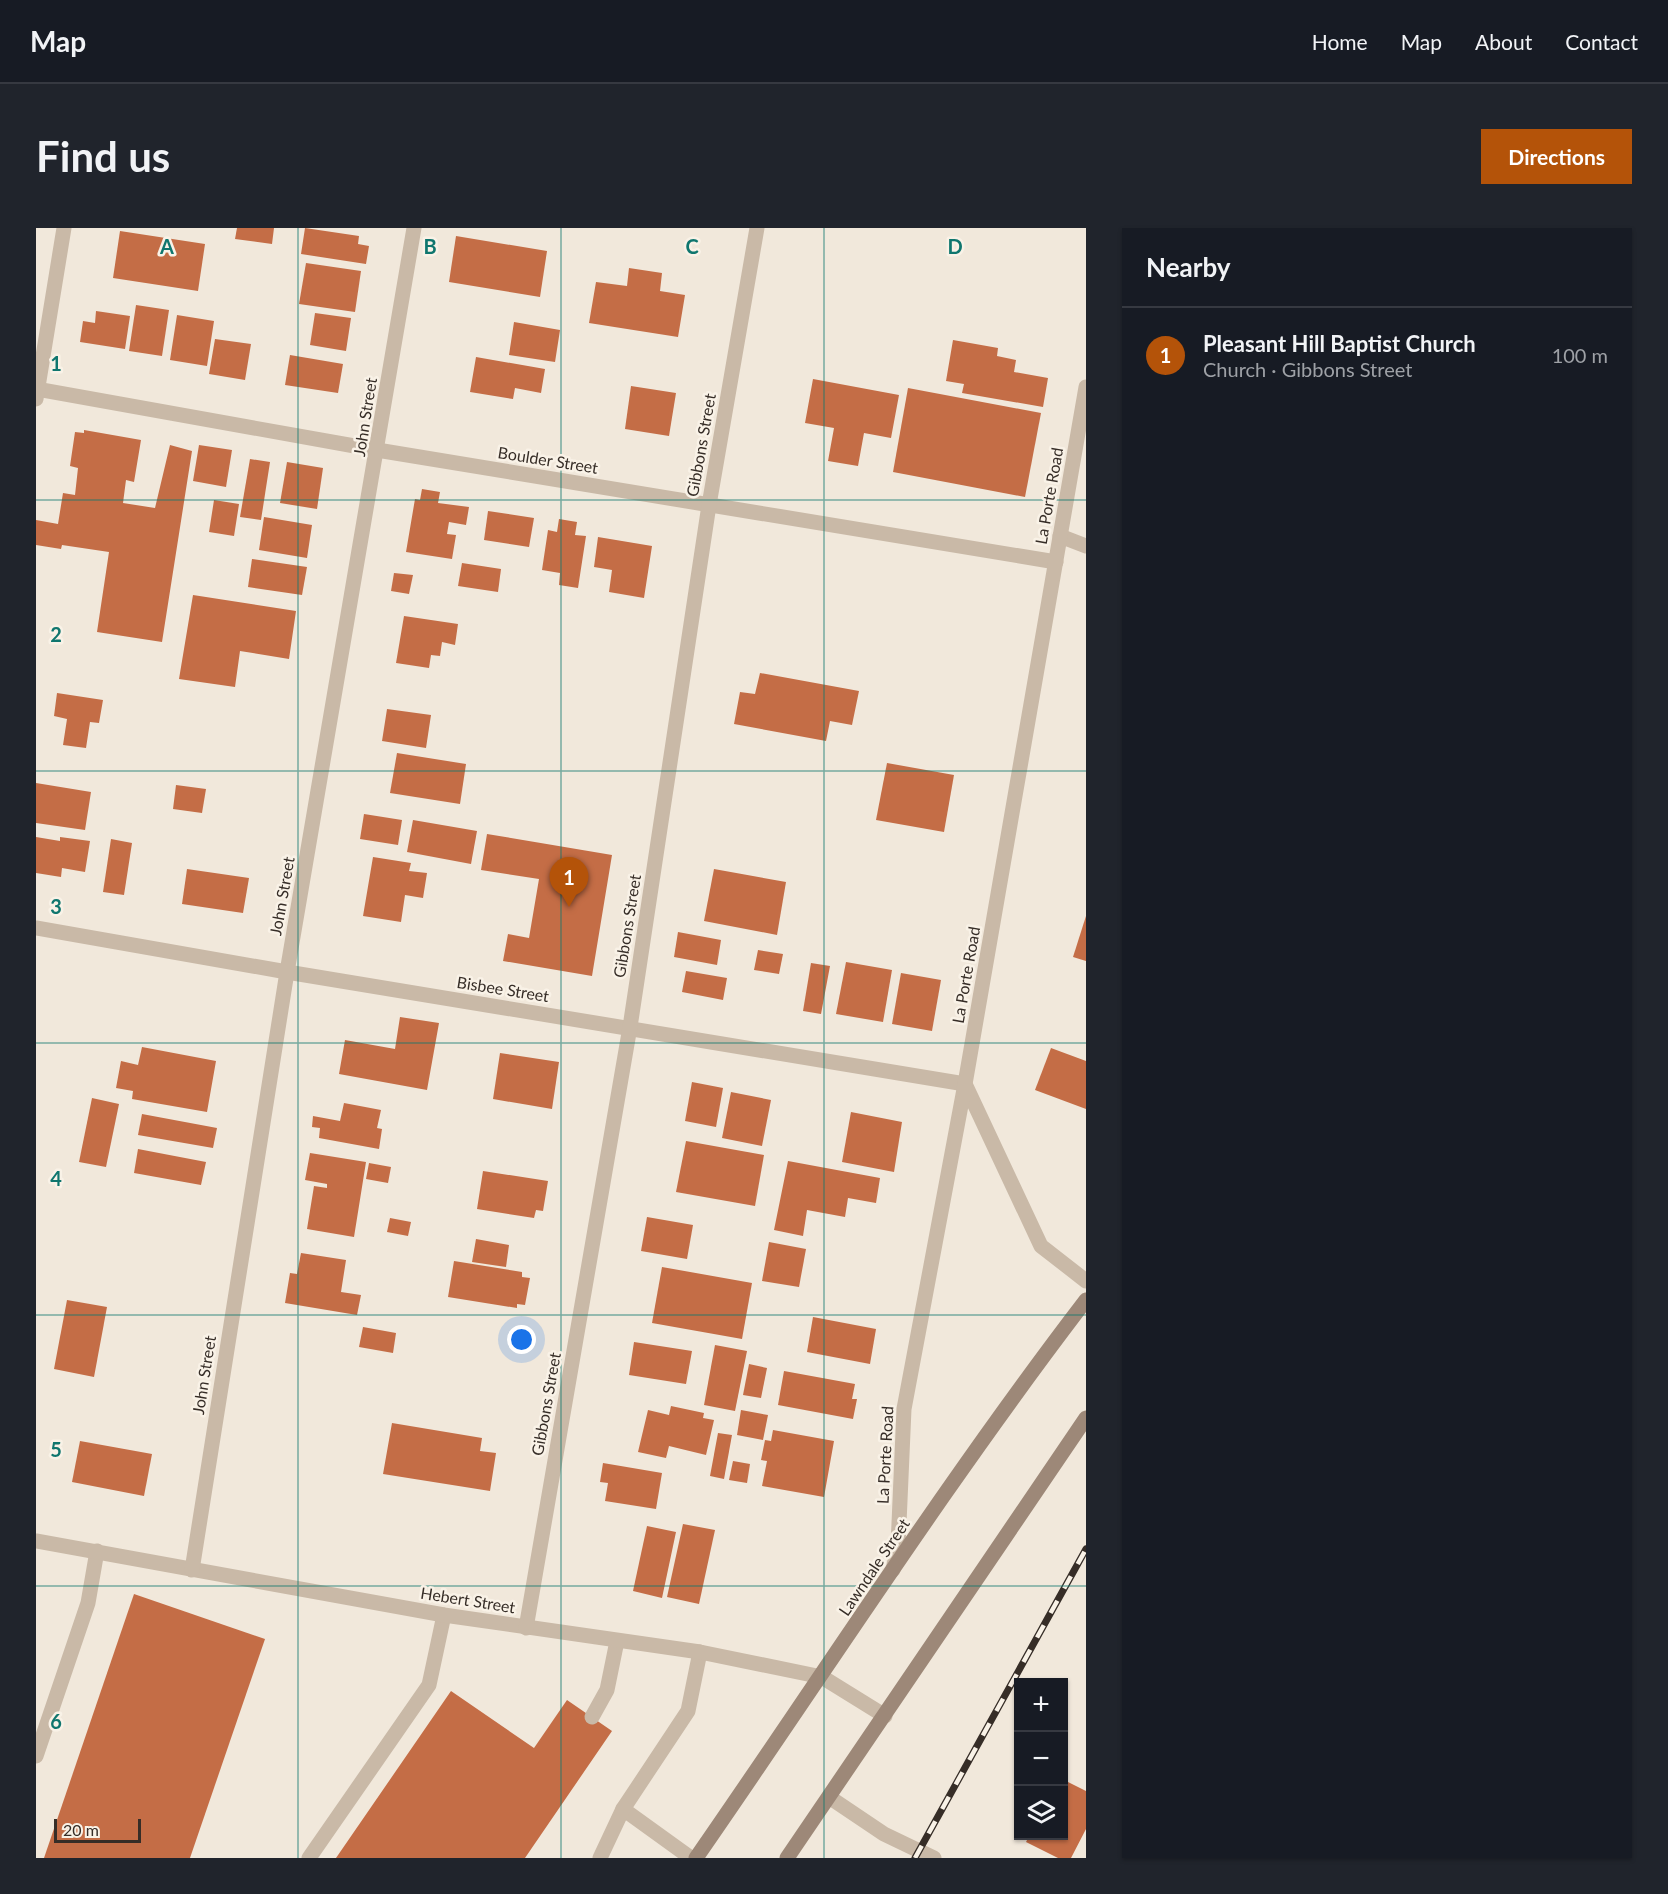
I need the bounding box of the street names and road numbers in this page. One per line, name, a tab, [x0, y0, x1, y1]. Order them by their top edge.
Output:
street label: John Street	[349, 376, 380, 458]
street label: Gibbons Street	[682, 392, 719, 498]
street label: Boulder Street	[497, 442, 600, 477]
street label: La Porte Road	[1031, 446, 1066, 546]
street label: John Street	[265, 855, 298, 937]
street label: Gibbons Street	[609, 873, 644, 979]
street label: La Porte Road	[948, 925, 983, 1025]
street label: Bisbee Street	[456, 972, 551, 1005]
street label: John Street	[188, 1334, 219, 1416]
street label: Gibbons Street	[527, 1351, 564, 1457]
street label: La Porte Road	[872, 1406, 897, 1504]
street label: Lawndale Street	[834, 1514, 913, 1619]
street label: Hebert Street	[419, 1583, 517, 1616]

